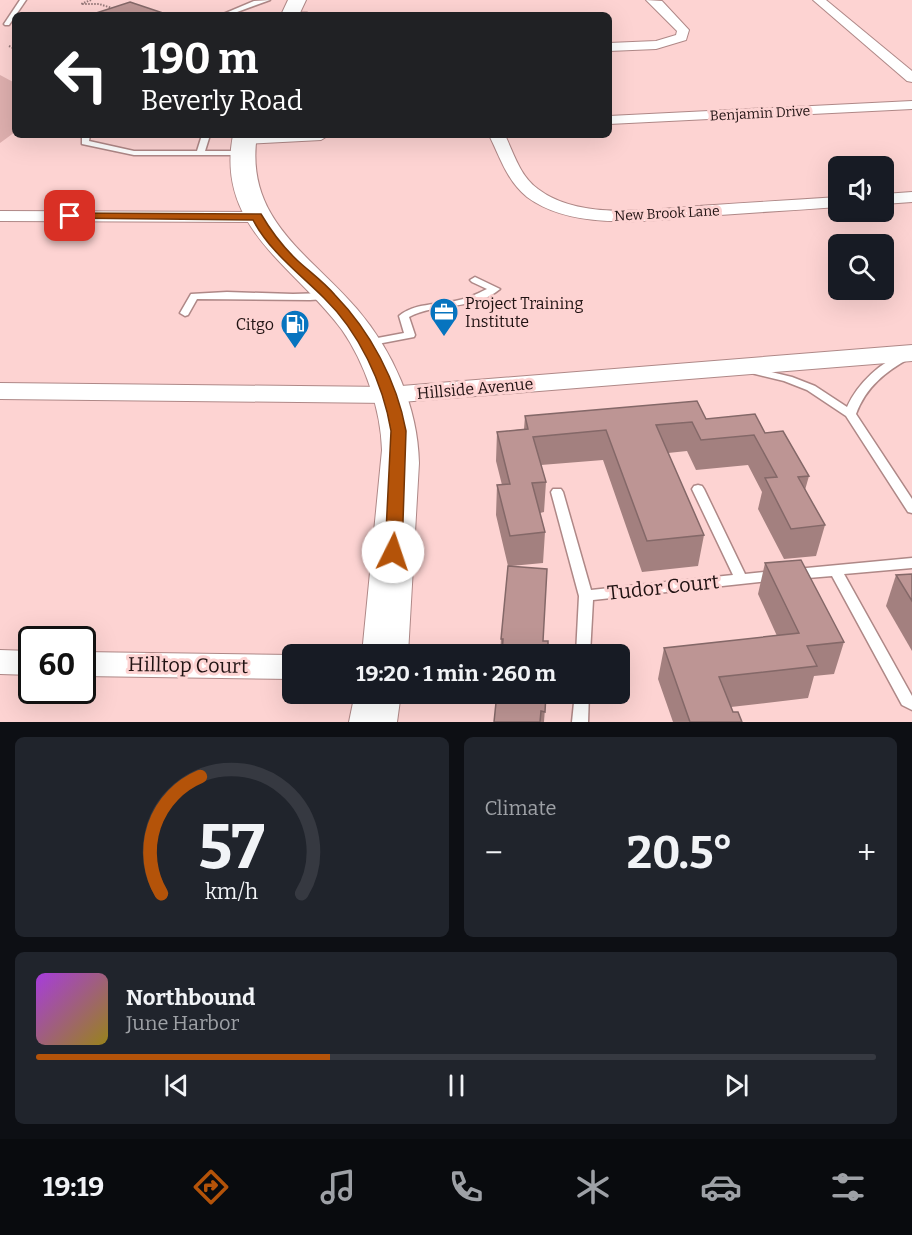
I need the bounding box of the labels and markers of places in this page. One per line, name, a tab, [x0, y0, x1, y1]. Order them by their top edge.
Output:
pin	[44, 190, 95, 241]
place label: Project Training Institute	[465, 294, 583, 331]
office icon: Project Training Institute	[428, 296, 460, 338]
fuel station icon: Citgo	[279, 308, 311, 350]
place label: Citgo	[236, 315, 274, 334]

